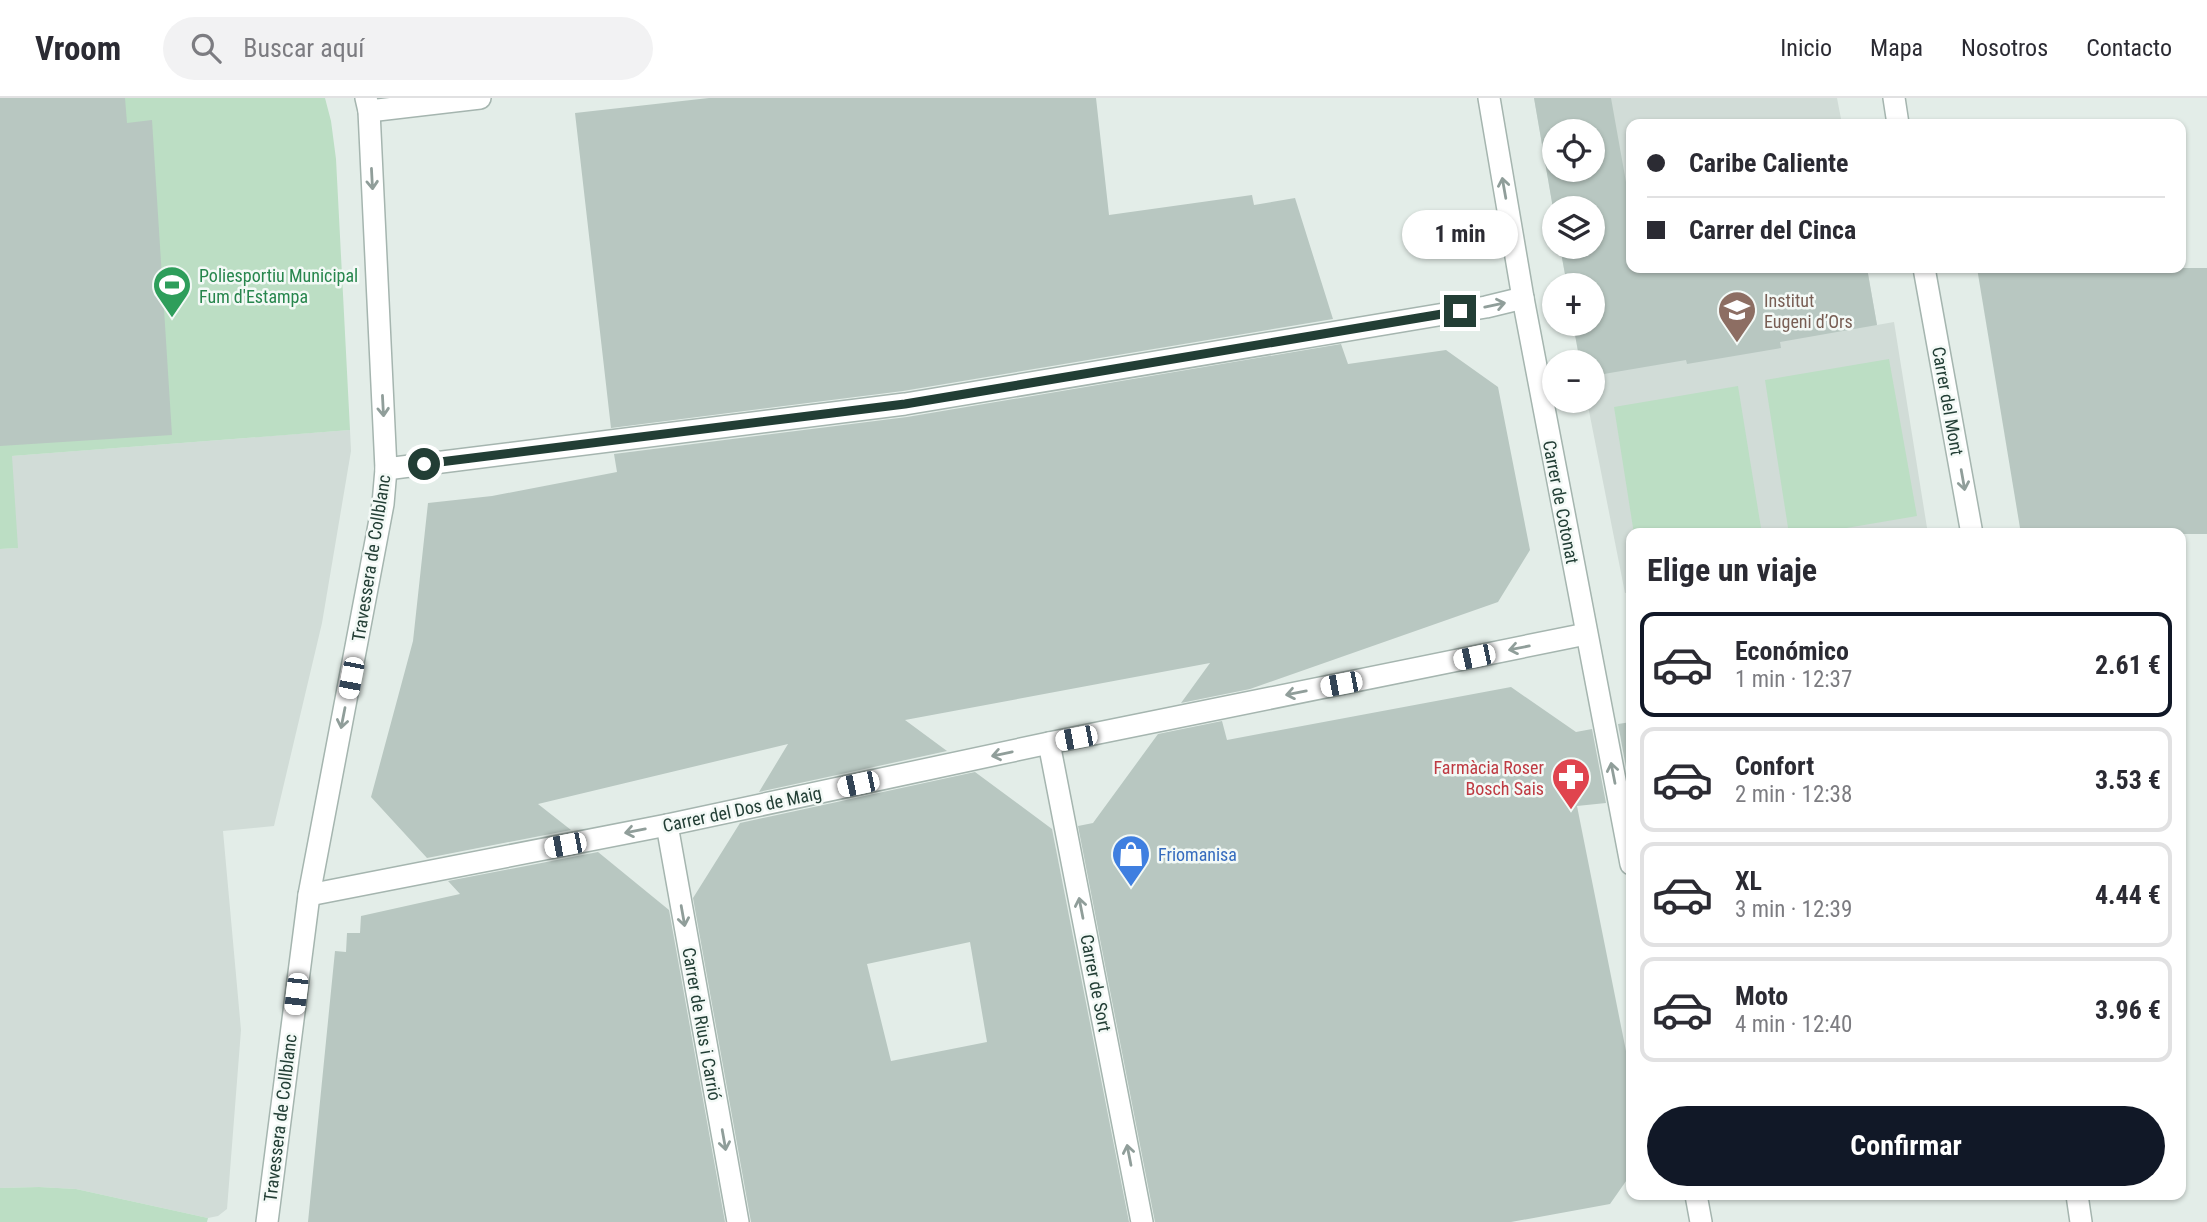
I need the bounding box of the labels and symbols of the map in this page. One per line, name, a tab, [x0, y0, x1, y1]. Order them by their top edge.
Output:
one-way arrow	[366, 167, 379, 190]
one-way arrow	[1497, 177, 1510, 200]
callout: 1 min	[1402, 209, 1518, 258]
sports icon: Poliesportiu Municipal Fum d'Estampa	[151, 264, 193, 319]
place label: Poliesportiu Municipal Fum d'Estampa	[199, 265, 358, 307]
school or university icon: Institut Eugeni d’Ors	[1716, 289, 1758, 344]
place label: Institut Eugeni d’Ors	[1764, 290, 1853, 332]
route end	[1444, 295, 1476, 327]
one-way arrow	[1483, 297, 1506, 311]
street label: Carrer del Mont	[1928, 345, 1968, 457]
one-way arrow	[376, 394, 389, 417]
street label: Carrer de Cotonat	[1539, 439, 1583, 565]
route start	[408, 448, 440, 480]
one-way arrow	[1956, 468, 1970, 490]
street label: Travessera de Collblanc	[347, 473, 395, 643]
car	[1452, 642, 1497, 672]
one-way arrow	[1508, 642, 1531, 655]
car	[337, 655, 366, 701]
car	[1319, 670, 1364, 698]
one-way arrow	[1285, 687, 1308, 701]
one-way arrow	[336, 706, 349, 729]
car	[1054, 724, 1099, 752]
one-way arrow	[991, 747, 1014, 761]
pharmacy icon: Farmàcia Roser Bosch Sais	[1550, 756, 1592, 811]
place label: Farmàcia Roser Bosch Sais	[1433, 757, 1545, 799]
one-way arrow	[1606, 762, 1620, 785]
car	[836, 769, 881, 799]
street label: Carrer del Dos de Maig	[661, 782, 823, 836]
one-way arrow	[624, 825, 647, 839]
car	[543, 831, 588, 859]
shop icon: Friomanisa	[1110, 833, 1152, 888]
place label: Friomanisa	[1158, 844, 1237, 865]
one-way arrow	[1074, 897, 1088, 920]
one-way arrow	[677, 904, 690, 927]
street label: Carrer de Sort	[1076, 932, 1116, 1034]
street label: Carrer de Rius i Carrió	[678, 946, 726, 1102]
car	[284, 972, 309, 1016]
street label: Travessera de Collblanc	[259, 1033, 301, 1203]
one-way arrow	[717, 1128, 731, 1151]
one-way arrow	[1122, 1144, 1135, 1167]

